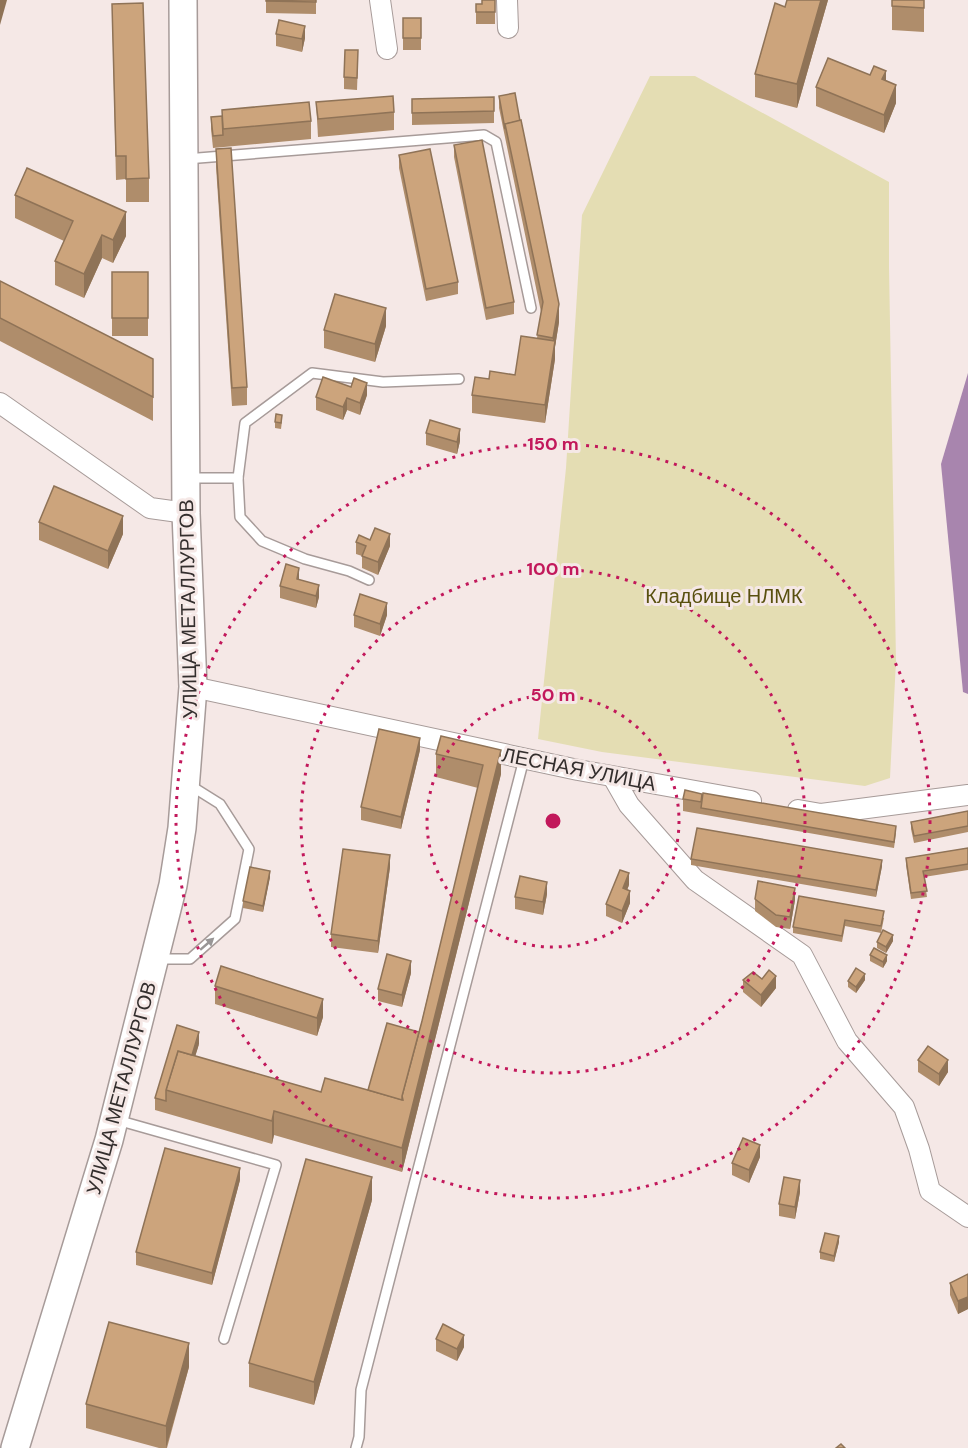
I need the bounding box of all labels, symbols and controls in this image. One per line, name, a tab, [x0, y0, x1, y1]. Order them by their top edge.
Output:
text: 150 m	[527, 432, 579, 456]
street label: УЛИЦА МЕТАЛЛУРГОВ	[173, 499, 203, 719]
text: 100 m	[526, 557, 580, 581]
park label: Кладбище НЛМК	[645, 583, 803, 609]
text: 50 m	[530, 683, 576, 707]
street label: ЛЕСНАЯ УЛИЦА	[500, 741, 659, 797]
centre of rings	[543, 811, 563, 831]
one-way arrow	[200, 937, 215, 951]
street label: УЛИЦА МЕТАЛЛУРГОВ	[80, 979, 162, 1197]

